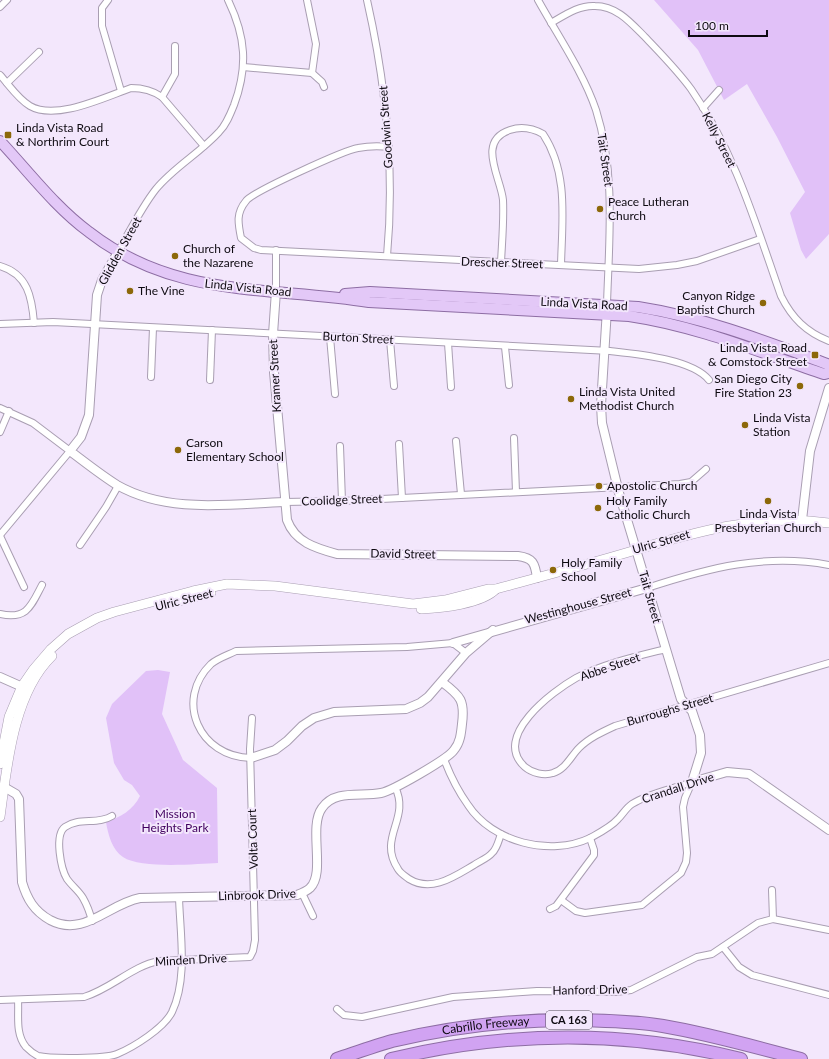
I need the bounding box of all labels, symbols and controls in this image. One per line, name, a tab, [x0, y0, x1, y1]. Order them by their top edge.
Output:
scale bar	[689, 12, 767, 38]
text: 100 m	[695, 18, 729, 33]
street label: Goodwin Street	[375, 85, 396, 169]
street label: Kelly Street	[699, 110, 740, 171]
place label: Linda Vista Road & Northrim Court	[16, 120, 110, 149]
marker: Linda Vista Road & Northrim Court	[3, 130, 13, 140]
street label: Tait Street	[594, 132, 617, 188]
place label: Peace Lutheran Church	[608, 194, 689, 223]
marker: Peace Lutheran Church	[595, 204, 605, 214]
street label: Glidden Street	[95, 213, 145, 287]
place label: Church of the Nazarene	[183, 241, 253, 270]
marker: Church of the Nazarene	[170, 251, 180, 261]
street label: Drescher Street	[461, 254, 544, 271]
street label: Linda Vista Road	[204, 275, 292, 300]
place label: The Vine	[138, 283, 185, 298]
marker: The Vine	[125, 286, 135, 296]
place label: Canyon Ridge Baptist Church	[677, 288, 755, 317]
street label: Linda Vista Road	[540, 294, 628, 313]
marker: Canyon Ridge Baptist Church	[758, 298, 768, 308]
street label: Burton Street	[322, 328, 395, 347]
street label: Kramer Street	[265, 338, 284, 413]
place label: Linda Vista Road & Comstock Street	[708, 340, 808, 369]
marker: Linda Vista Road & Comstock Street	[810, 350, 820, 360]
place label: San Diego City Fire Station 23	[714, 371, 793, 400]
marker: San Diego City Fire Station 23	[795, 381, 805, 391]
place label: Linda Vista United Methodist Church	[579, 384, 675, 413]
marker: Linda Vista United Methodist Church	[566, 394, 576, 404]
place label: Linda Vista Station	[753, 410, 811, 439]
marker: Linda Vista Station	[740, 420, 750, 430]
place label: Carson Elementary School	[186, 435, 284, 464]
marker: Carson Elementary School	[173, 445, 183, 455]
place label: Apostolic Church	[607, 478, 697, 493]
marker: Apostolic Church	[594, 481, 604, 491]
street label: Coolidge Street	[301, 491, 383, 508]
place label: Holy Family Catholic Church	[606, 493, 690, 522]
marker: Linda Vista Presbyterian Church	[763, 496, 773, 506]
marker: Holy Family Catholic Church	[593, 503, 603, 513]
place label: Linda Vista Presbyterian Church	[714, 506, 822, 535]
street label: Ulric Street	[630, 526, 692, 557]
street label: David Street	[370, 545, 436, 562]
place label: Holy Family School	[561, 555, 623, 584]
marker: Holy Family School	[548, 565, 558, 575]
street label: Tait Street	[636, 569, 665, 625]
street label: Westinghouse Street	[523, 584, 634, 627]
street label: Ulric Street	[153, 585, 215, 614]
street label: Abbe Street	[578, 649, 643, 684]
street label: Burroughs Street	[625, 690, 715, 729]
street label: Crandall Drive	[640, 769, 716, 806]
park label: Mission Heights Park	[141, 806, 209, 835]
street label: Volta Court	[244, 808, 261, 869]
street label: Linbrook Drive	[218, 886, 296, 903]
street label: Minden Drive	[155, 950, 227, 969]
street label: Hanford Drive	[552, 981, 628, 998]
road number: CA 163	[546, 1011, 592, 1029]
street label: Cabrillo Freeway	[441, 1013, 531, 1038]

